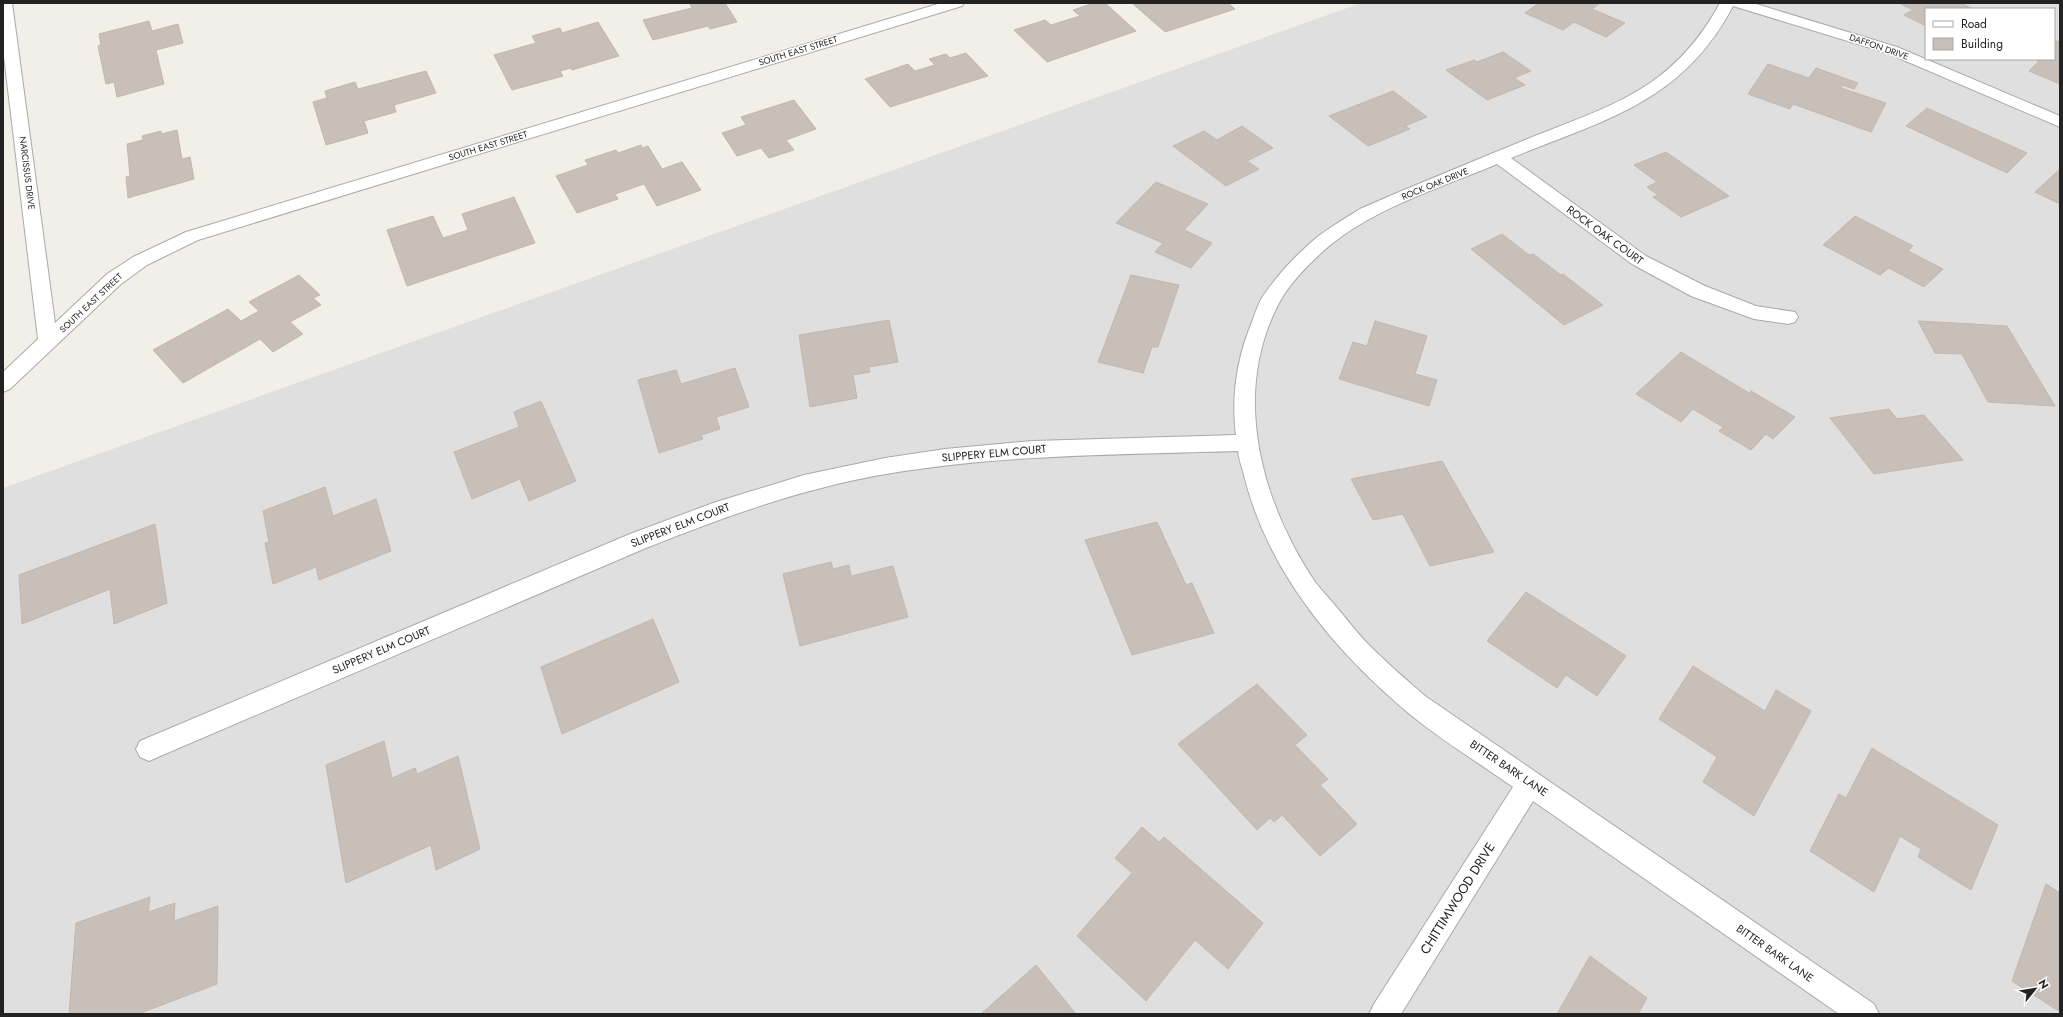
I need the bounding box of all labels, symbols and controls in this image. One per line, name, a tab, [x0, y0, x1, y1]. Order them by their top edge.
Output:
legend	[1925, 8, 2055, 60]
text: Road	[1961, 15, 1987, 33]
street label: DAFFON DRIVE	[1848, 30, 1911, 63]
street label: SOUTH EAST STREET	[757, 32, 840, 69]
text: Building	[1961, 35, 2003, 53]
street label: SOUTH EAST STREET	[447, 127, 530, 164]
street label: NARCISSUS DRIVE	[17, 136, 38, 210]
street label: ROCK OAK DRIVE	[1399, 164, 1470, 203]
street label: ROCK OAK COURT	[1563, 202, 1647, 268]
street label: SOUTH EAST STREET	[56, 269, 126, 335]
street label: SLIPPERY ELM COURT	[941, 440, 1047, 466]
street label: SLIPPERY ELM COURT	[628, 499, 732, 551]
street label: SLIPPERY ELM COURT	[330, 622, 432, 678]
street label: BITTER BARK LANE	[1467, 736, 1551, 800]
street label: CHITTIMWOOD DRIVE	[1415, 839, 1500, 958]
street label: BITTER BARK LANE	[1733, 920, 1817, 986]
north arrow	[2015, 969, 2055, 1009]
text: N	[2035, 976, 2053, 992]

